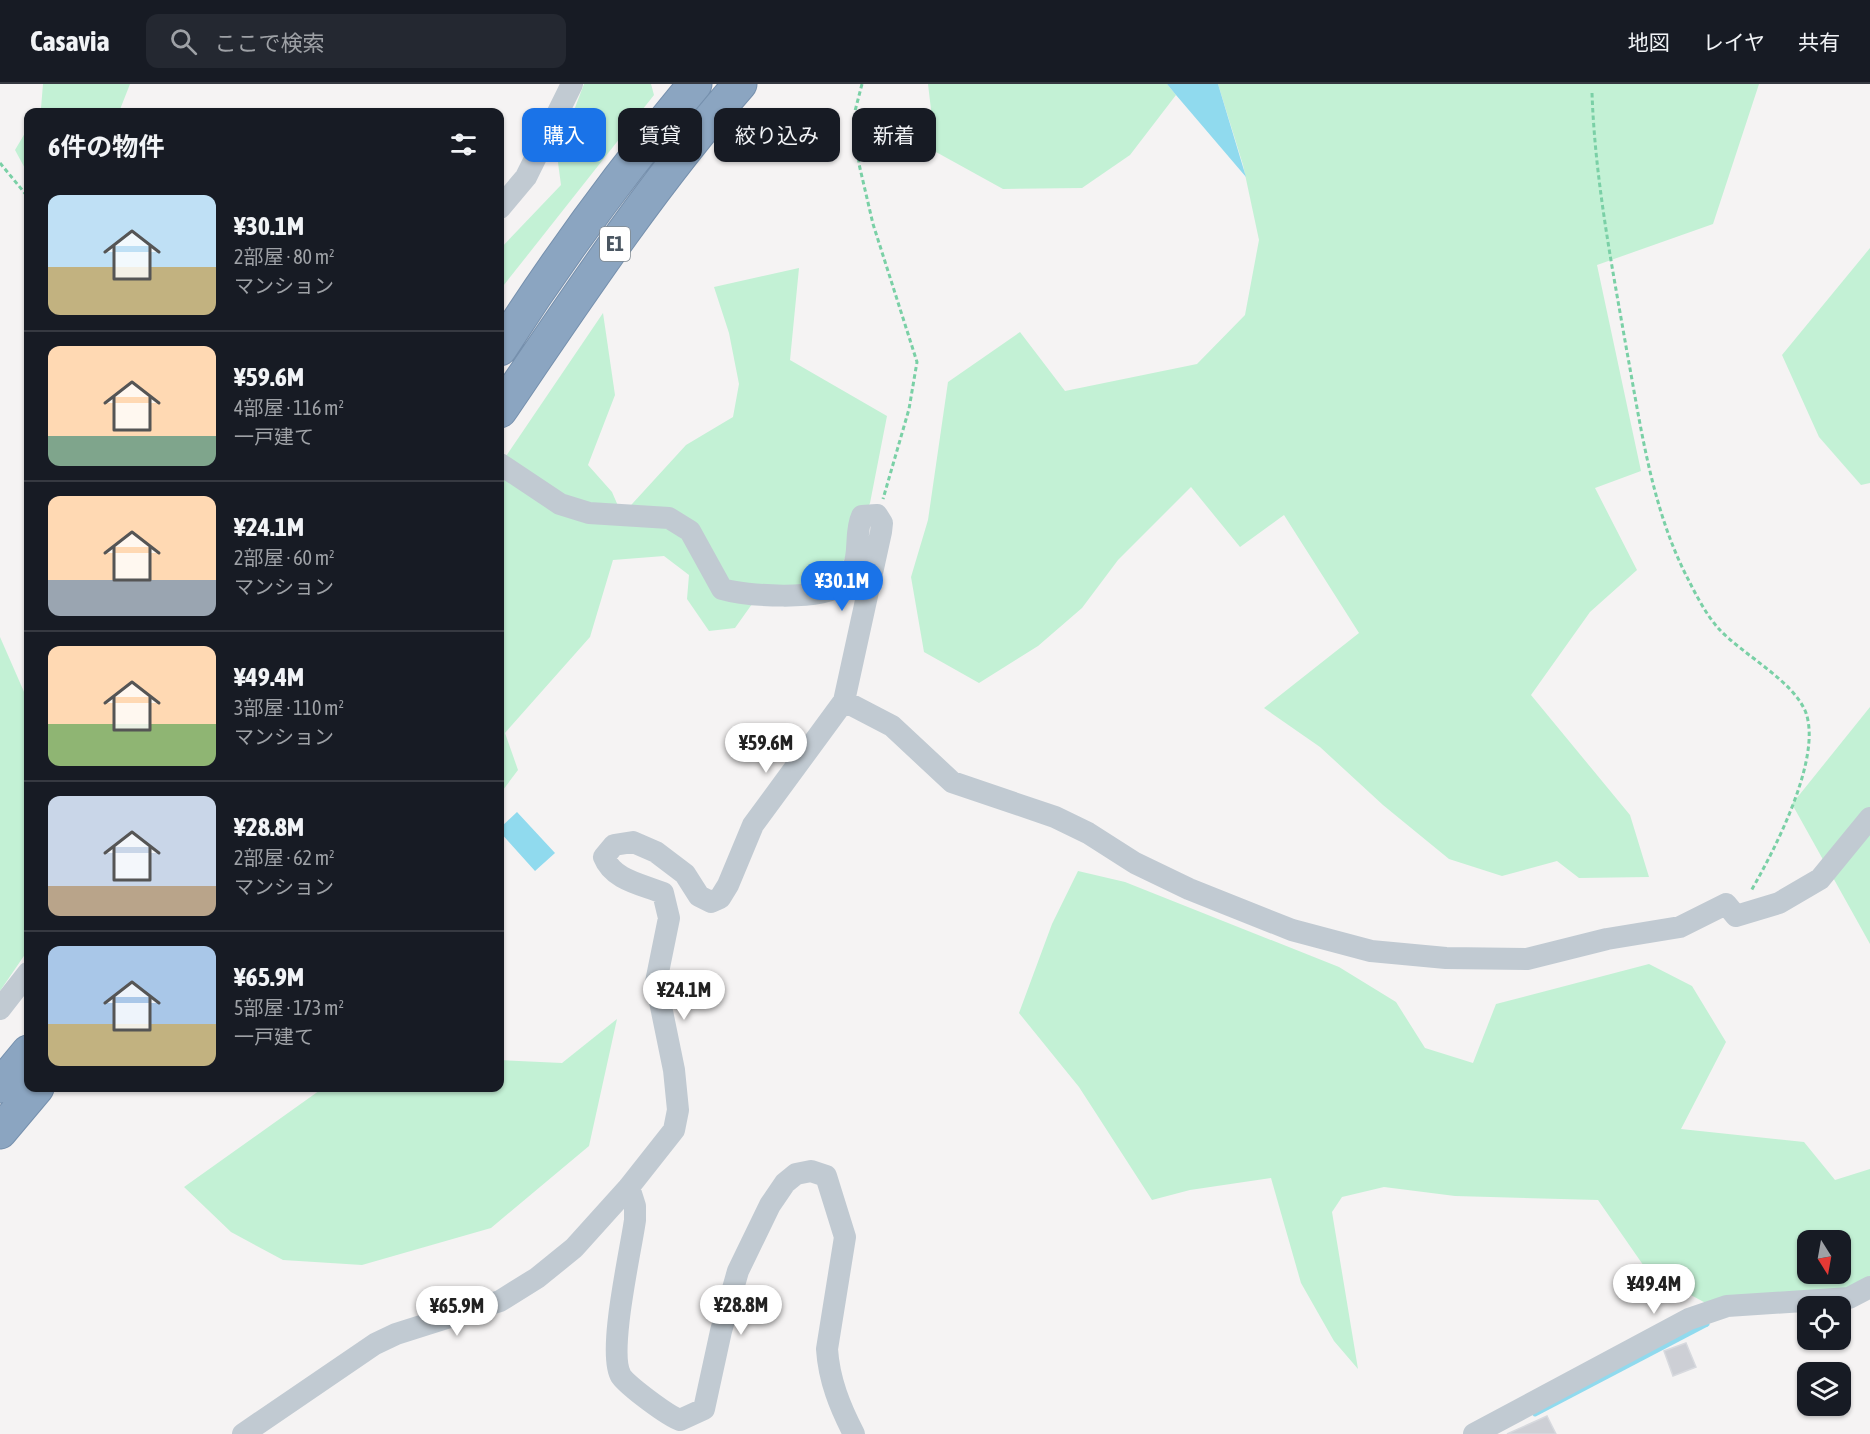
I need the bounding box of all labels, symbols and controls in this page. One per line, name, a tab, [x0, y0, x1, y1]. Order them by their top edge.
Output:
search box	[146, 14, 566, 68]
text: Casavia	[30, 25, 110, 57]
icon: search	[167, 25, 200, 58]
text: ここで検索	[215, 30, 325, 56]
text: 地図	[1628, 30, 1670, 54]
text: レイヤ	[1703, 30, 1765, 54]
text: 共有	[1798, 30, 1840, 54]
chip: 購入	[522, 108, 606, 162]
chip: 賃貸	[618, 108, 702, 162]
chip: 絞り込み	[714, 108, 840, 162]
chip: 新着	[852, 108, 936, 162]
icon: filters	[447, 128, 480, 161]
text: 6件の物件	[48, 132, 164, 162]
text: ¥30.1M	[234, 211, 304, 241]
icon: home	[96, 219, 168, 291]
road number: E1	[600, 227, 630, 261]
text: 2部屋 · 80 m²	[234, 245, 335, 268]
text: マンション	[234, 274, 334, 297]
text: ¥59.6M	[234, 362, 304, 392]
icon: home	[96, 370, 168, 442]
text: 4部屋 · 116 m²	[234, 396, 344, 419]
text: 一戸建て	[234, 425, 314, 448]
text: ¥24.1M	[234, 512, 304, 542]
icon: home	[96, 520, 168, 592]
text: 2部屋 · 60 m²	[234, 546, 335, 569]
pin: ¥30.1M	[793, 561, 891, 612]
text: ¥30.1M	[815, 569, 869, 592]
text: マンション	[234, 575, 334, 598]
text: ¥49.4M	[234, 662, 304, 692]
icon: home	[96, 670, 168, 742]
text: 3部屋 · 110 m²	[234, 696, 344, 719]
pin: ¥59.6M	[717, 723, 815, 774]
text: マンション	[234, 725, 334, 748]
text: ¥59.6M	[739, 731, 793, 754]
text: ¥28.8M	[234, 812, 304, 842]
icon: home	[96, 820, 168, 892]
text: 2部屋 · 62 m²	[234, 846, 335, 869]
text: マンション	[234, 875, 334, 898]
text: ¥65.9M	[234, 962, 304, 992]
icon: home	[96, 970, 168, 1042]
pin: ¥24.1M	[635, 970, 733, 1021]
text: ¥24.1M	[657, 978, 711, 1001]
text: 5部屋 · 173 m²	[234, 996, 344, 1019]
text: 一戸建て	[234, 1025, 314, 1048]
north arrow	[1797, 1230, 1851, 1284]
map controls	[1797, 1230, 1851, 1416]
pin: ¥49.4M	[1605, 1264, 1703, 1315]
text: ¥49.4M	[1627, 1272, 1681, 1295]
pin: ¥28.8M	[692, 1285, 790, 1336]
pin: ¥65.9M	[408, 1286, 506, 1337]
text: ¥28.8M	[714, 1293, 768, 1316]
text: ¥65.9M	[430, 1294, 484, 1317]
button: locate	[1797, 1296, 1851, 1350]
button: layers	[1797, 1362, 1851, 1416]

